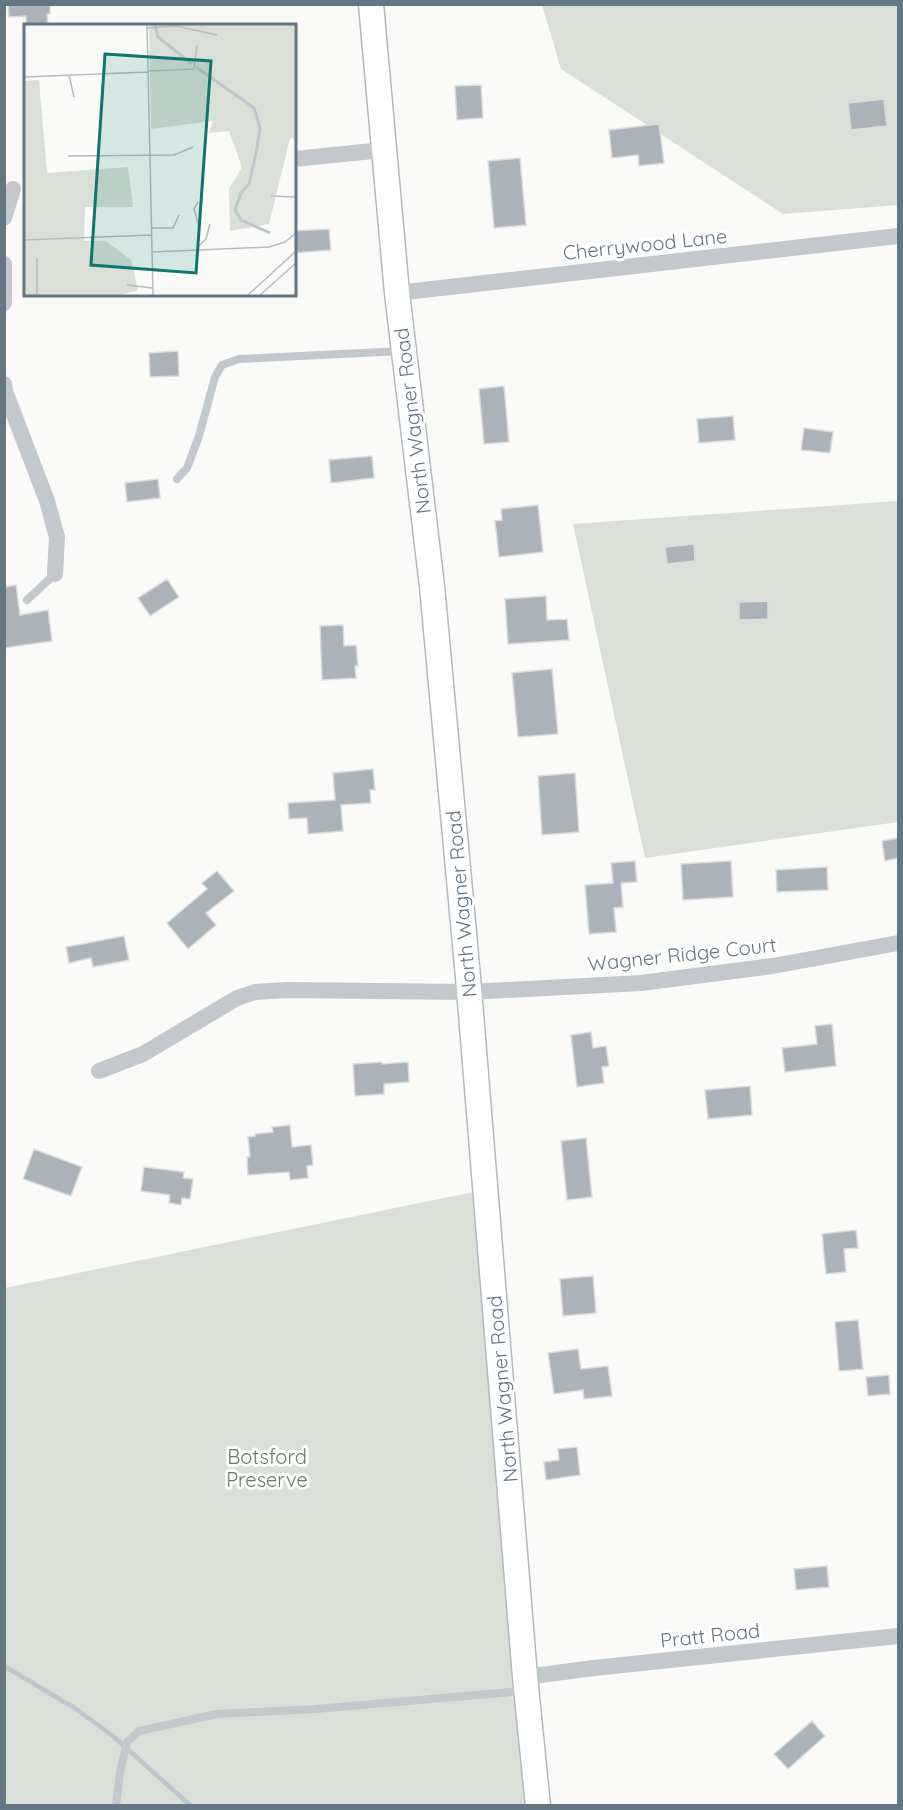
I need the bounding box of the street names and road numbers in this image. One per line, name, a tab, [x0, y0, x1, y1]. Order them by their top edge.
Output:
street label: Cherrywood Lane	[562, 223, 728, 265]
street label: North Wagner Road	[388, 327, 436, 515]
street label: North Wagner Road	[440, 810, 482, 998]
street label: Wagner Ridge Court	[587, 932, 778, 976]
street label: North Wagner Road	[481, 1295, 523, 1483]
street label: Pratt Road	[659, 1617, 761, 1653]

